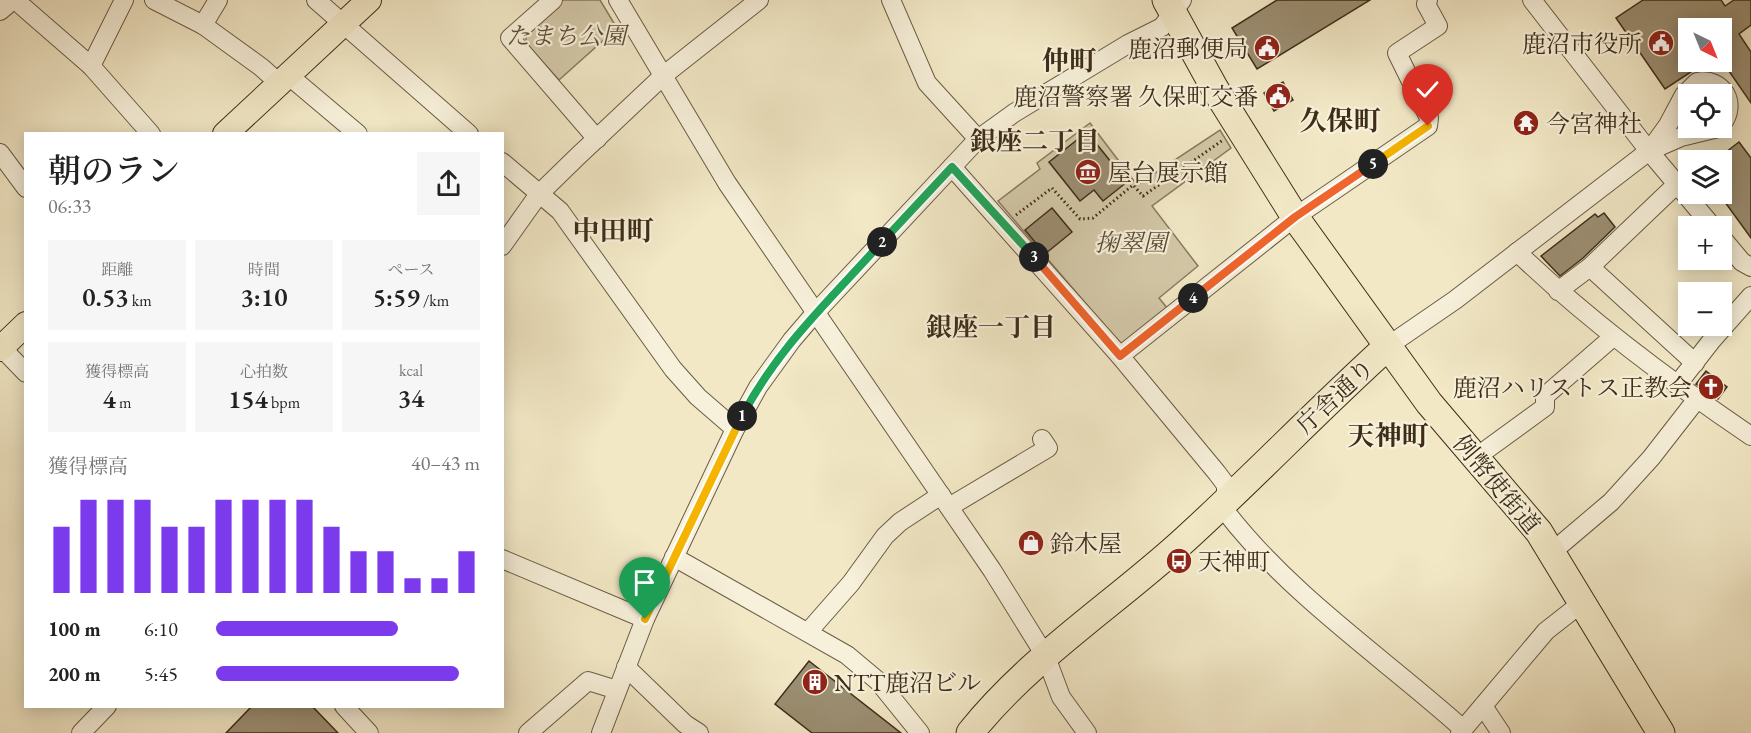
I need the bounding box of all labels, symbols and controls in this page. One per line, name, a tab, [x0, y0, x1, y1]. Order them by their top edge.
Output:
north arrow	[1678, 18, 1732, 72]
map controls	[1678, 18, 1732, 336]
park label: たまち公園	[506, 20, 630, 51]
place label: 鹿沼市役所	[1522, 28, 1642, 59]
public building icon: 鹿沼市役所	[1646, 28, 1676, 58]
place label: 鹿沼郵便局	[1128, 33, 1248, 64]
public building icon: 鹿沼郵便局	[1252, 33, 1282, 63]
district label: 仲町	[1042, 43, 1096, 78]
pin	[1402, 64, 1453, 126]
icon: check	[1411, 73, 1444, 106]
place label: 鹿沼警察署 久保町交番	[1013, 81, 1258, 112]
public building icon: 鹿沼警察署 久保町交番	[1263, 81, 1293, 111]
button: locate	[1678, 84, 1732, 138]
district label: 久保町	[1300, 103, 1381, 138]
temple icon: 今宮神社	[1511, 108, 1541, 138]
place label: 今宮神社	[1546, 108, 1642, 139]
district label: 銀座二丁目	[970, 124, 1100, 158]
text: 朝のラン	[48, 149, 180, 192]
pin: 5	[1358, 149, 1388, 179]
button: layers	[1678, 150, 1732, 204]
button: share	[417, 152, 480, 215]
text: 5	[1369, 153, 1377, 174]
museum icon: 屋台展示館	[1073, 157, 1103, 187]
place label: 屋台展示館	[1108, 157, 1228, 188]
text: 06:33	[48, 193, 91, 219]
district label: 中田町	[573, 213, 654, 248]
button: +	[1678, 216, 1732, 270]
pin: 2	[867, 227, 897, 257]
park label: 掬翠園	[1095, 227, 1171, 258]
text: 2	[878, 231, 886, 252]
pin: 3	[1019, 242, 1049, 272]
text: 3	[1030, 246, 1038, 267]
text: 距離	[101, 259, 133, 280]
text: 時間	[248, 259, 280, 280]
text: ペース	[387, 259, 435, 280]
text: 0.53	[82, 280, 129, 314]
text: 3:10	[240, 280, 288, 314]
text: 5:59	[373, 280, 420, 314]
button: −	[1678, 282, 1732, 336]
pin: 4	[1178, 283, 1208, 313]
text: 4	[1189, 287, 1197, 308]
text: km	[129, 290, 152, 311]
text: /km	[420, 290, 449, 311]
district label: 銀座一丁目	[926, 310, 1056, 344]
street label: 庁舎通り	[1289, 352, 1381, 440]
text: kcal	[399, 360, 423, 381]
text: 獲得標高	[85, 361, 149, 382]
text: 心拍数	[240, 361, 288, 382]
place label: 鹿沼ハリストス正教会	[1453, 372, 1692, 403]
church icon: 鹿沼ハリストス正教会	[1696, 372, 1726, 402]
text: 34	[398, 381, 424, 415]
text: 4	[103, 382, 116, 416]
text: 154	[228, 382, 268, 416]
text: m	[116, 392, 132, 413]
text: bpm	[268, 392, 300, 413]
pin: 1	[727, 401, 757, 431]
text: 1	[738, 405, 746, 426]
district label: 天神町	[1348, 418, 1429, 453]
street label: 例幣使街道	[1447, 428, 1547, 540]
text: 40–43 m	[411, 450, 480, 476]
text: 獲得標高	[48, 453, 128, 479]
shop icon: 鈴木屋	[1016, 528, 1046, 558]
place label: 鈴木屋	[1050, 528, 1122, 559]
bus stop icon: 天神町	[1164, 546, 1194, 576]
place label: 天神町	[1198, 546, 1270, 577]
pin	[619, 557, 670, 619]
icon: arrive	[628, 566, 661, 599]
text: 100 m	[48, 616, 101, 642]
text: 6:10	[144, 616, 178, 642]
text: 200 m	[48, 661, 101, 687]
text: 5:45	[144, 661, 178, 687]
building icon: NTT鹿沼ビル	[800, 667, 830, 697]
place label: NTT鹿沼ビル	[834, 667, 981, 698]

